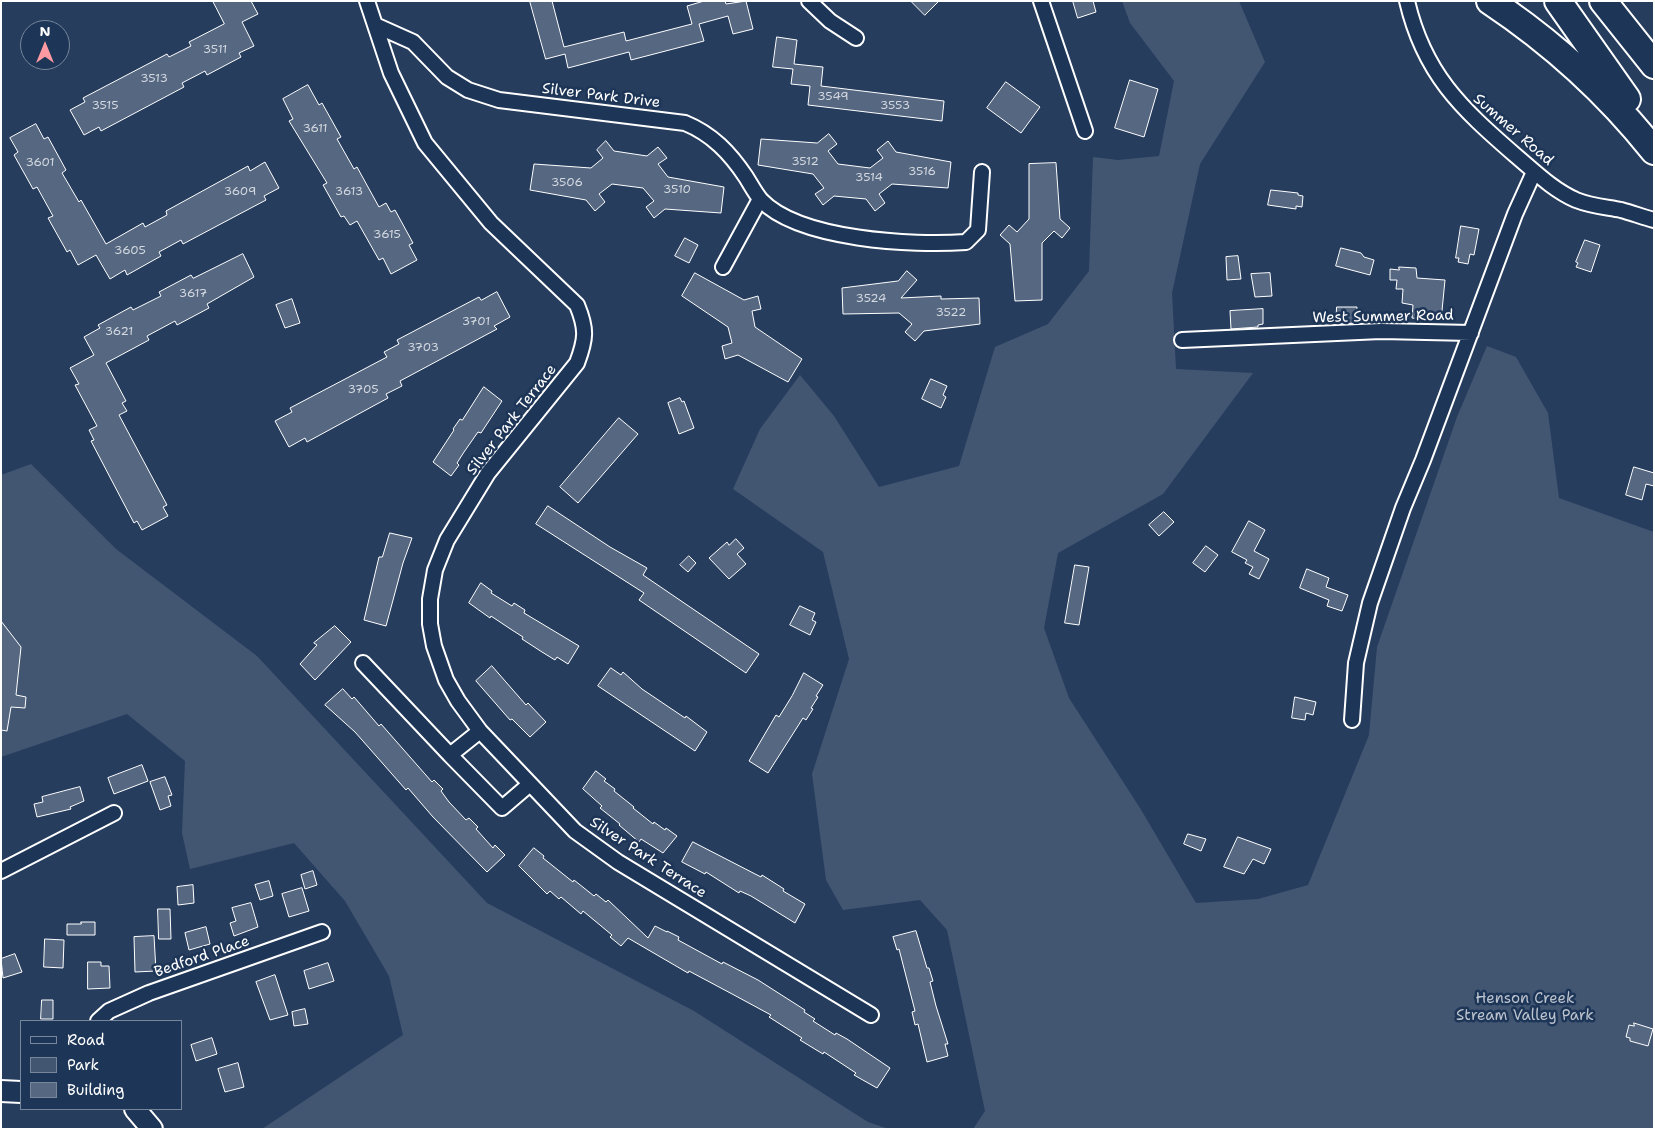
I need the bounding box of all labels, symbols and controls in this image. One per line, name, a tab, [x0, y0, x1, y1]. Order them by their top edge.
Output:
north arrow	[20, 20, 70, 70]
text: N	[39, 22, 51, 40]
house number: 3511	[203, 43, 227, 57]
house number: 3513	[140, 72, 168, 86]
street label: Silver Park Drive	[541, 80, 661, 112]
house number: 3549	[817, 90, 849, 104]
street label: Summer Road	[1469, 90, 1557, 170]
house number: 3515	[91, 99, 119, 113]
house number: 3553	[880, 99, 910, 113]
house number: 3611	[302, 122, 328, 136]
house number: 3512	[791, 155, 819, 169]
house number: 3601	[25, 156, 55, 170]
house number: 3516	[908, 165, 936, 179]
house number: 3514	[855, 171, 883, 185]
house number: 3506	[551, 176, 583, 190]
house number: 3510	[663, 183, 691, 197]
house number: 3609	[224, 185, 256, 199]
house number: 3613	[335, 185, 363, 199]
house number: 3615	[373, 228, 401, 242]
house number: 3605	[114, 244, 146, 258]
house number: 3617	[179, 287, 207, 301]
house number: 3524	[856, 292, 886, 306]
house number: 3522	[936, 306, 966, 320]
street label: West Summer Road	[1312, 307, 1454, 327]
house number: 3701	[462, 315, 490, 329]
house number: 3621	[105, 325, 133, 339]
house number: 3703	[407, 341, 439, 355]
street label: Silver Park Terrace	[463, 361, 561, 479]
house number: 3705	[347, 383, 379, 397]
street label: Silver Park Terrace	[586, 814, 710, 902]
street label: Bedford Place	[152, 932, 252, 982]
park label: Henson Creek Stream Valley Park	[1456, 990, 1594, 1025]
legend	[20, 1020, 182, 1110]
text: Road	[67, 1030, 105, 1050]
text: Park	[67, 1055, 99, 1075]
text: Building	[67, 1080, 124, 1100]

